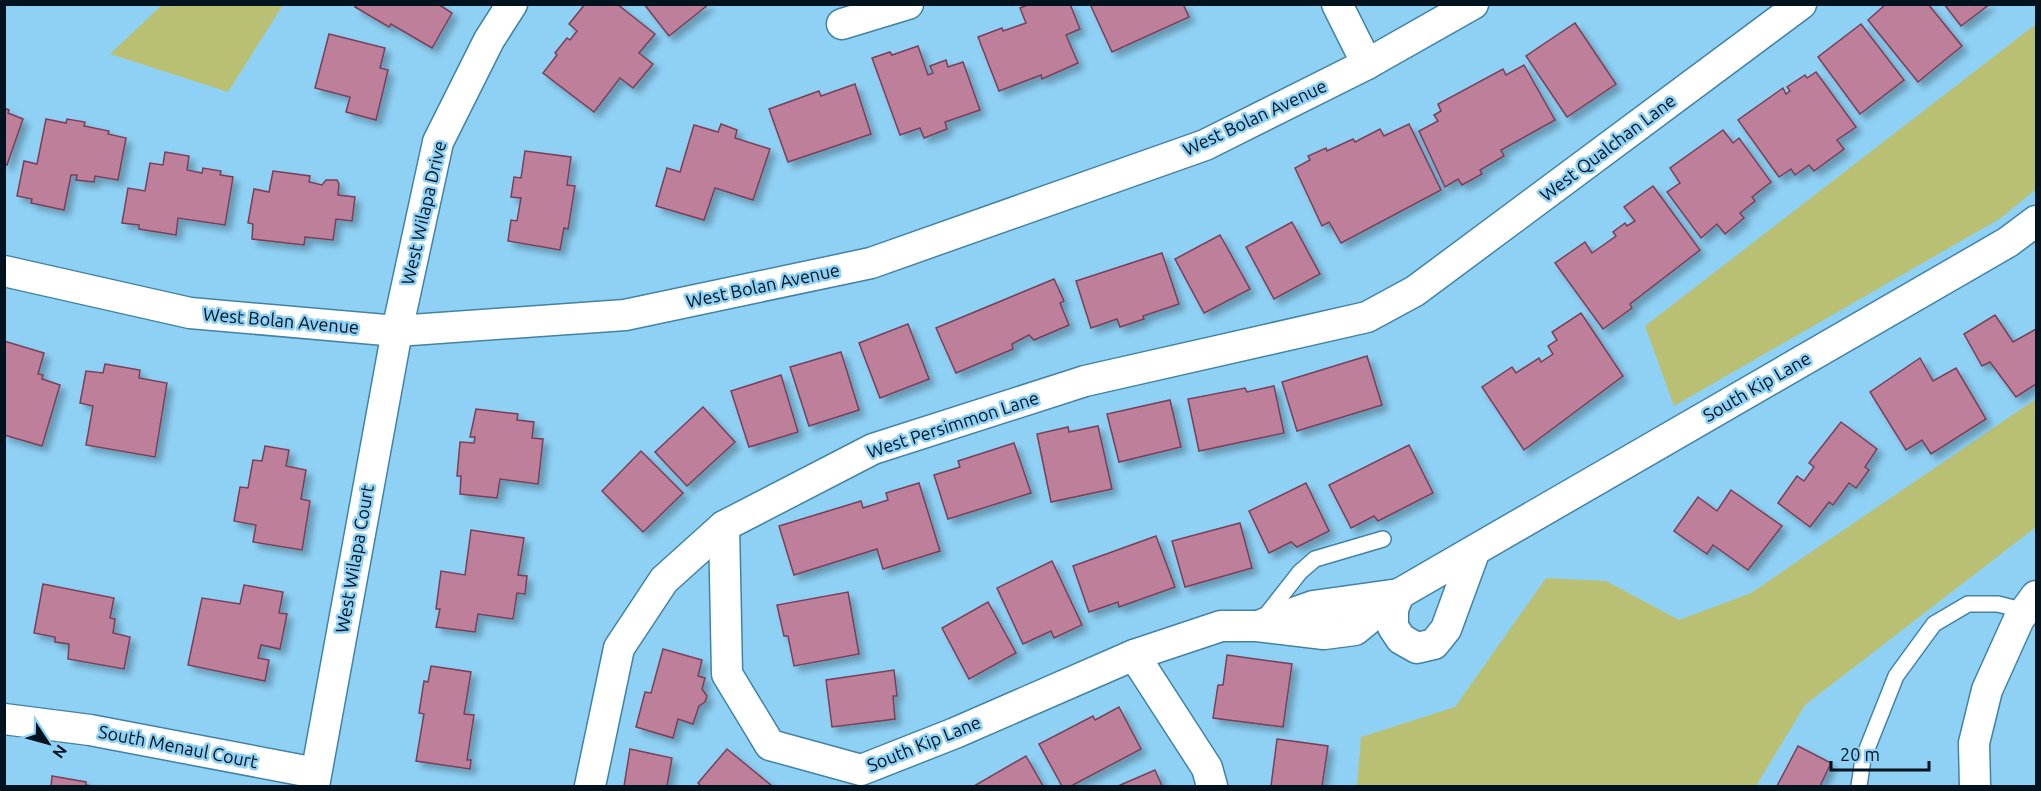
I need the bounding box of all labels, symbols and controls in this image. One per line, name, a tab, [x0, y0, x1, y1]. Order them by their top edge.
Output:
street label: West Bolan Avenue	[1180, 75, 1330, 159]
street label: West Qualchan Lane	[1536, 90, 1680, 205]
street label: West Wilapa Drive	[397, 139, 449, 287]
street label: West Bolan Avenue	[684, 259, 841, 311]
street label: West Bolan Avenue	[202, 303, 360, 337]
street label: South Kip Lane	[1699, 347, 1814, 425]
street label: West Persimmon Lane	[864, 387, 1041, 461]
street label: West Wilapa Court	[331, 483, 377, 635]
street label: South Kip Lane	[864, 711, 983, 775]
north arrow	[18, 713, 78, 773]
street label: South Menaul Court	[97, 721, 259, 771]
scale bar	[1831, 734, 1928, 772]
text: N	[49, 742, 71, 762]
text: 20 m	[1840, 744, 1880, 764]

